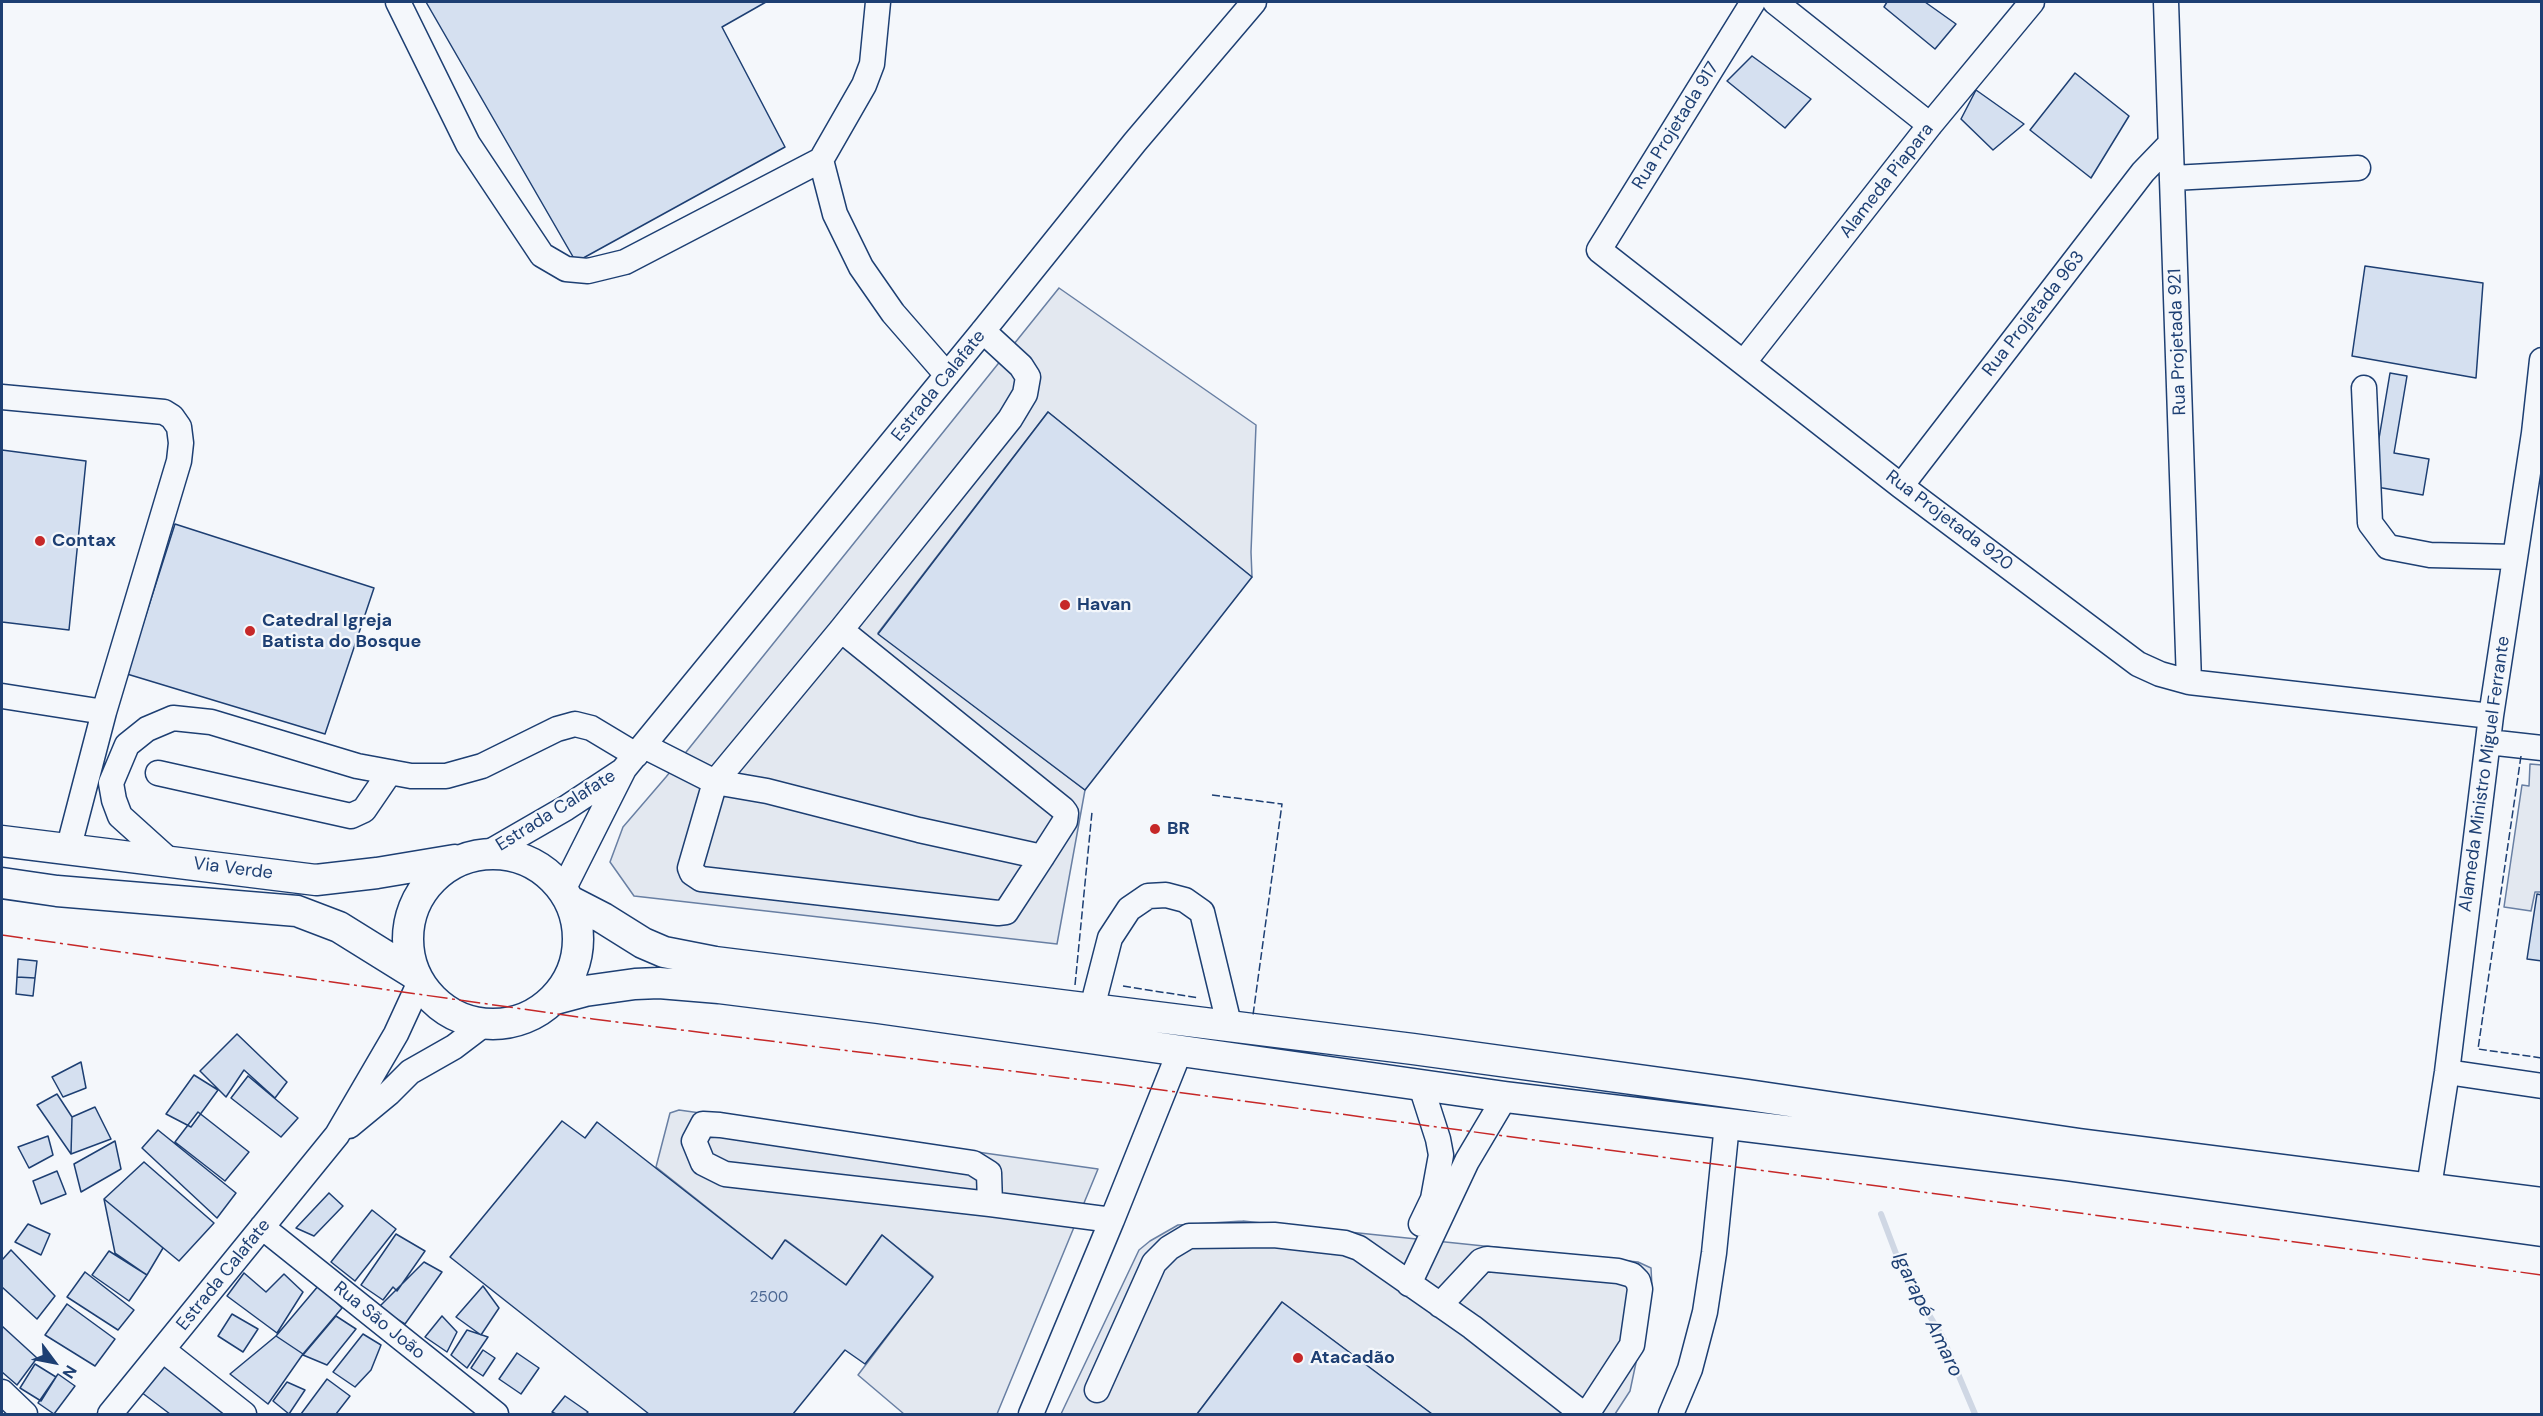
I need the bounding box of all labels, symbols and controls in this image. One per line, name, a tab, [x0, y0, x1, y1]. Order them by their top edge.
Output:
street label: Rua Projetada 917	[1628, 58, 1724, 194]
street label: Alameda Piapara	[1835, 119, 1939, 243]
street label: Rua Projetada 963	[1978, 247, 2090, 381]
street label: Rua Projetada 921	[2165, 268, 2191, 416]
street label: Estrada Calafate	[887, 326, 991, 446]
street label: Rua Projetada 920	[1881, 466, 2017, 576]
place label: Contax	[52, 530, 116, 552]
marker: Contax	[33, 534, 47, 548]
place label: Havan	[1077, 594, 1131, 616]
marker: Havan	[1058, 598, 1072, 612]
place label: Catedral Igreja Batista do Bosque	[262, 610, 421, 652]
marker: Catedral Igreja Batista do Bosque	[243, 624, 257, 638]
street label: Alameda Ministro Miguel Ferrante	[2455, 635, 2515, 913]
street label: Estrada Calafate	[492, 766, 620, 856]
place label: BR	[1167, 818, 1190, 840]
marker: BR	[1148, 822, 1162, 836]
street label: Via Verde	[192, 853, 274, 885]
street label: Estrada Calafate	[172, 1215, 276, 1335]
water label: Igarapé Amaro	[1886, 1249, 1968, 1381]
street label: Rua São João	[329, 1278, 429, 1364]
house number: 2500	[750, 1289, 788, 1307]
north arrow	[24, 1332, 84, 1392]
place label: Atacadão	[1310, 1347, 1395, 1369]
marker: Atacadão	[1291, 1351, 1305, 1365]
text: N	[58, 1361, 82, 1382]

